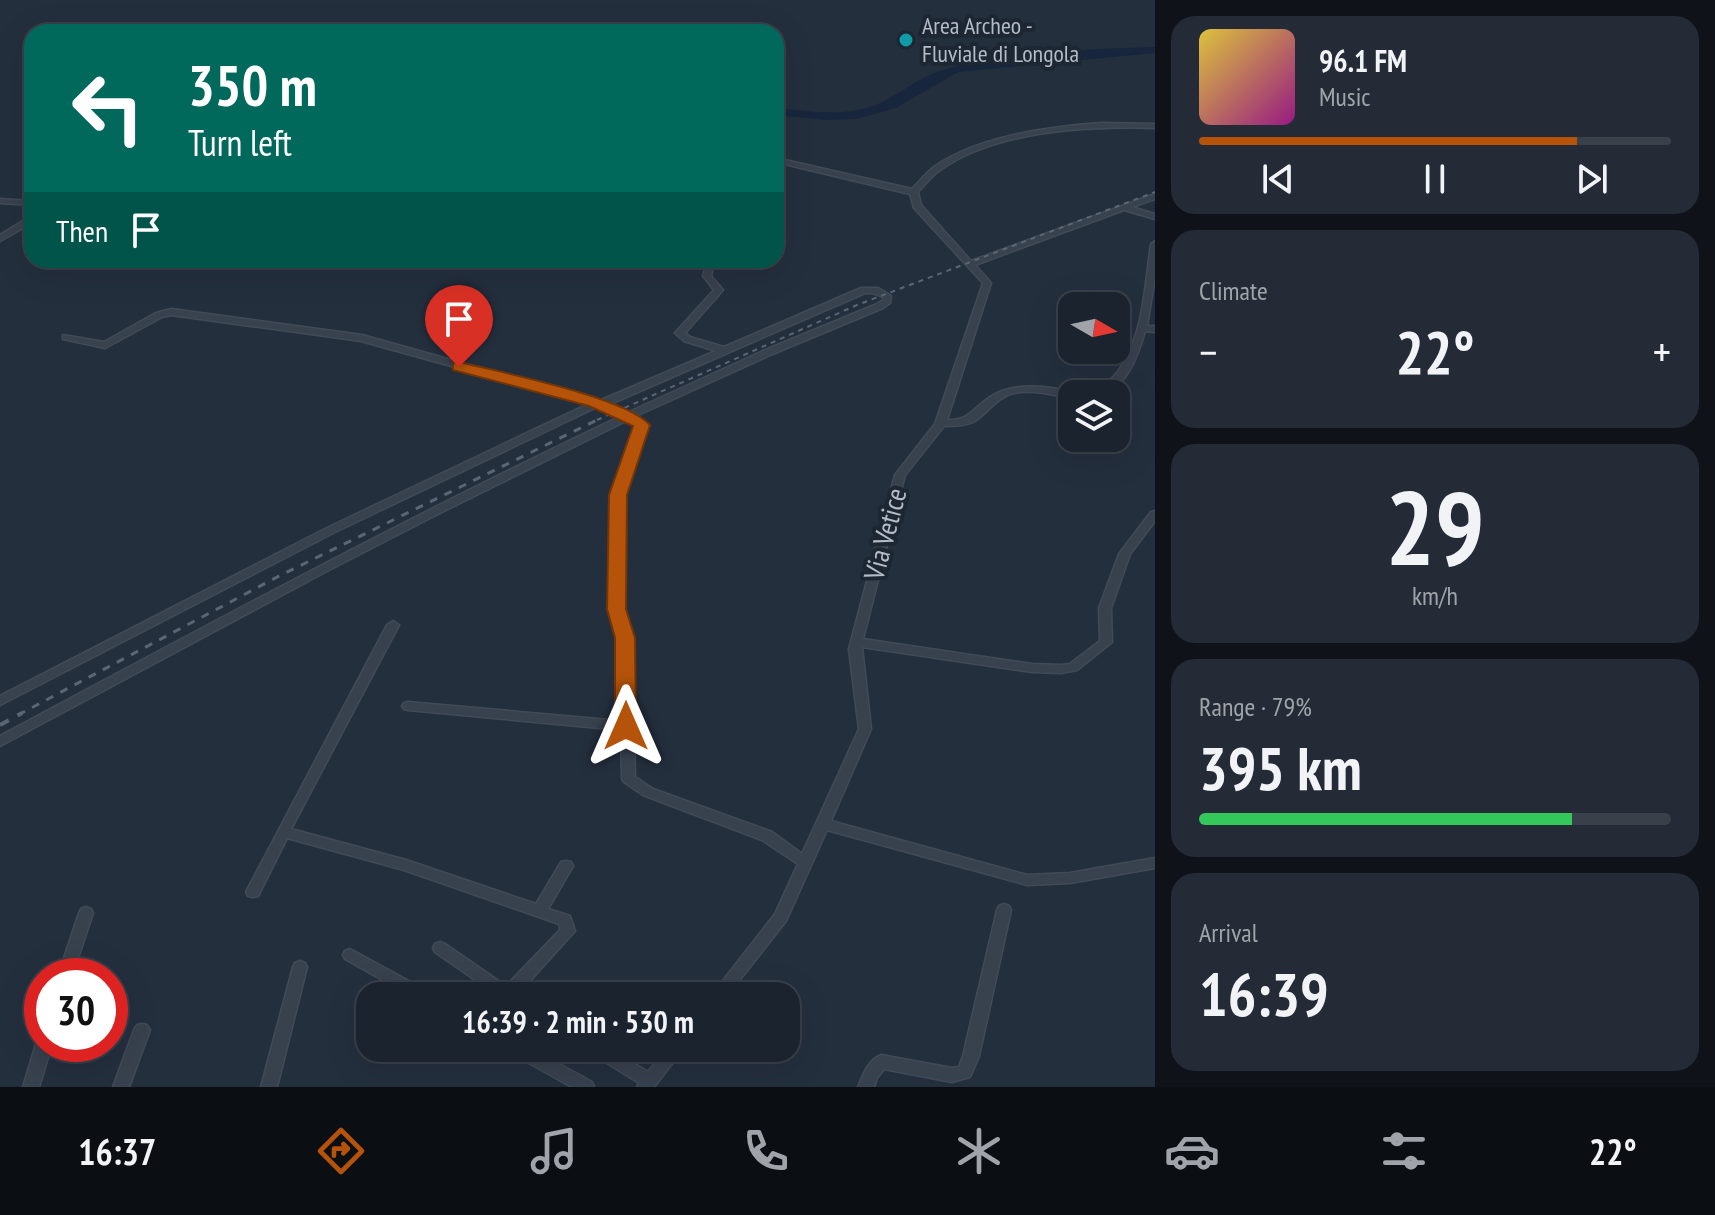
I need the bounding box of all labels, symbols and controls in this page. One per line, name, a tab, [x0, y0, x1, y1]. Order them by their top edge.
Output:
place label: Area Archeo - Fluviale di Longola	[922, 10, 1079, 69]
marker: Area Archeo - Fluviale di Longola	[897, 31, 915, 49]
text: 96.1 FM	[1319, 41, 1407, 80]
text: 350 m	[188, 49, 317, 121]
icon: left	[56, 56, 160, 160]
text: Music	[1319, 80, 1371, 113]
text: Turn left	[188, 119, 292, 166]
icon: previous	[1256, 157, 1300, 201]
icon: pause	[1413, 157, 1457, 201]
icon: next	[1570, 157, 1614, 201]
icon: arrive	[124, 208, 168, 252]
text: Then	[56, 211, 108, 250]
text: Climate	[1199, 274, 1268, 307]
pin	[425, 285, 493, 367]
north arrow	[1058, 292, 1130, 364]
map controls	[1058, 292, 1130, 452]
icon: arrive	[437, 297, 481, 341]
text: 22°	[1395, 313, 1475, 391]
text: −	[1199, 323, 1217, 380]
text: +	[1653, 323, 1671, 380]
button: layers	[1058, 380, 1130, 452]
text: 29	[1385, 459, 1485, 594]
street label: Via Vetice	[854, 484, 914, 585]
text: km/h	[1412, 579, 1458, 612]
position arrow	[584, 684, 668, 768]
text: Range · 79%	[1199, 690, 1312, 723]
text: 395 km	[1199, 729, 1362, 807]
text: Arrival	[1199, 916, 1258, 949]
text: 16:39	[1199, 955, 1329, 1033]
speed limit sign: 30	[24, 958, 128, 1062]
text: 16:39 · 2 min · 530 m	[462, 1002, 694, 1041]
icon: directions	[313, 1123, 369, 1179]
icon: music	[526, 1123, 582, 1179]
icon: phone	[738, 1123, 794, 1179]
icon: climate	[951, 1123, 1007, 1179]
icon: car	[1164, 1123, 1220, 1179]
icon: filters	[1376, 1123, 1432, 1179]
text: 16:37	[78, 1128, 156, 1175]
text: 22°	[1589, 1128, 1637, 1175]

